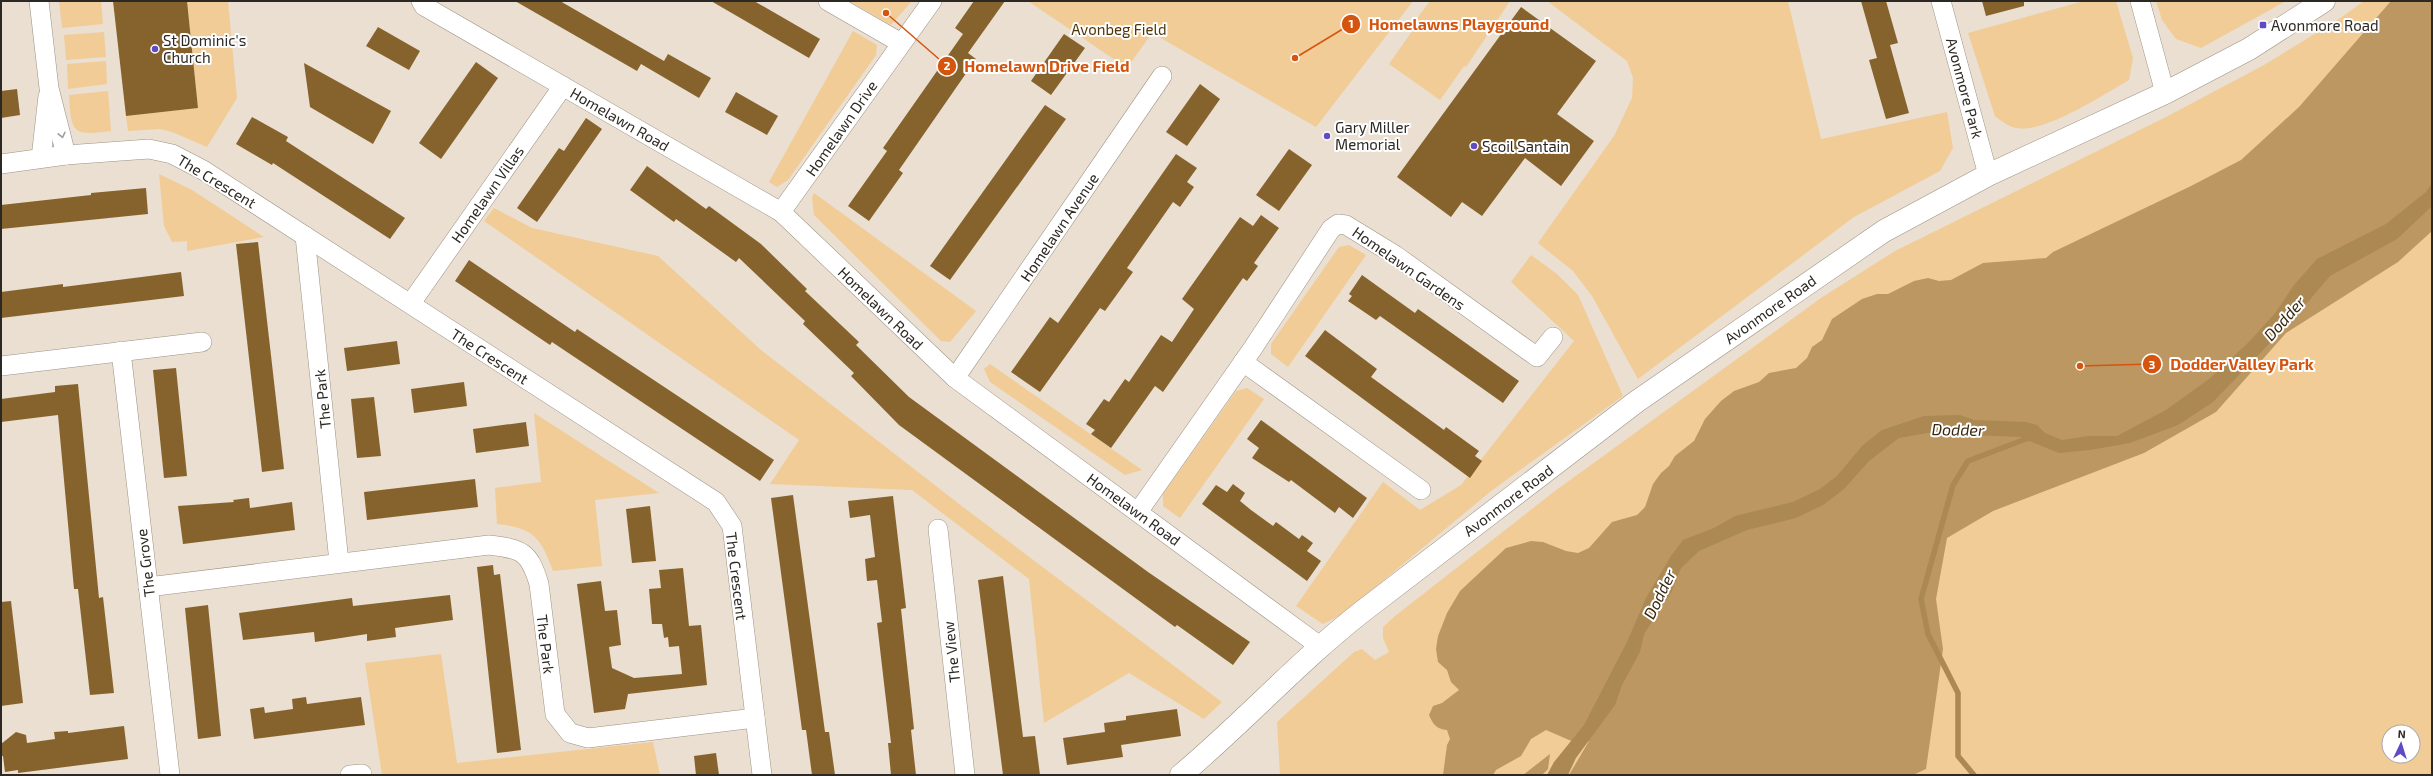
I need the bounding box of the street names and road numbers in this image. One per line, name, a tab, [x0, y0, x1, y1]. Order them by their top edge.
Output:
street label: Avonmore Park	[1943, 36, 1987, 141]
street label: Homelawn Drive	[801, 77, 881, 179]
street label: Homelawn Road	[567, 83, 673, 155]
street label: Homelawn Villas	[447, 142, 527, 246]
street label: The Crescent	[174, 150, 260, 212]
street label: Homelawn Avenue	[1016, 169, 1102, 285]
street label: Homelawn Gardens	[1349, 222, 1469, 314]
street label: Homelawn Road	[835, 263, 927, 353]
street label: Avonmore Road	[1721, 271, 1819, 347]
street label: The Crescent	[448, 324, 532, 388]
street label: The Park	[310, 368, 334, 430]
street label: Avonmore Road	[1460, 460, 1556, 540]
street label: Homelawn Road	[1084, 469, 1184, 549]
street label: The Grove	[132, 528, 158, 598]
street label: The Crescent	[723, 531, 751, 621]
street label: The Park	[533, 613, 559, 675]
street label: The View	[939, 620, 963, 684]

